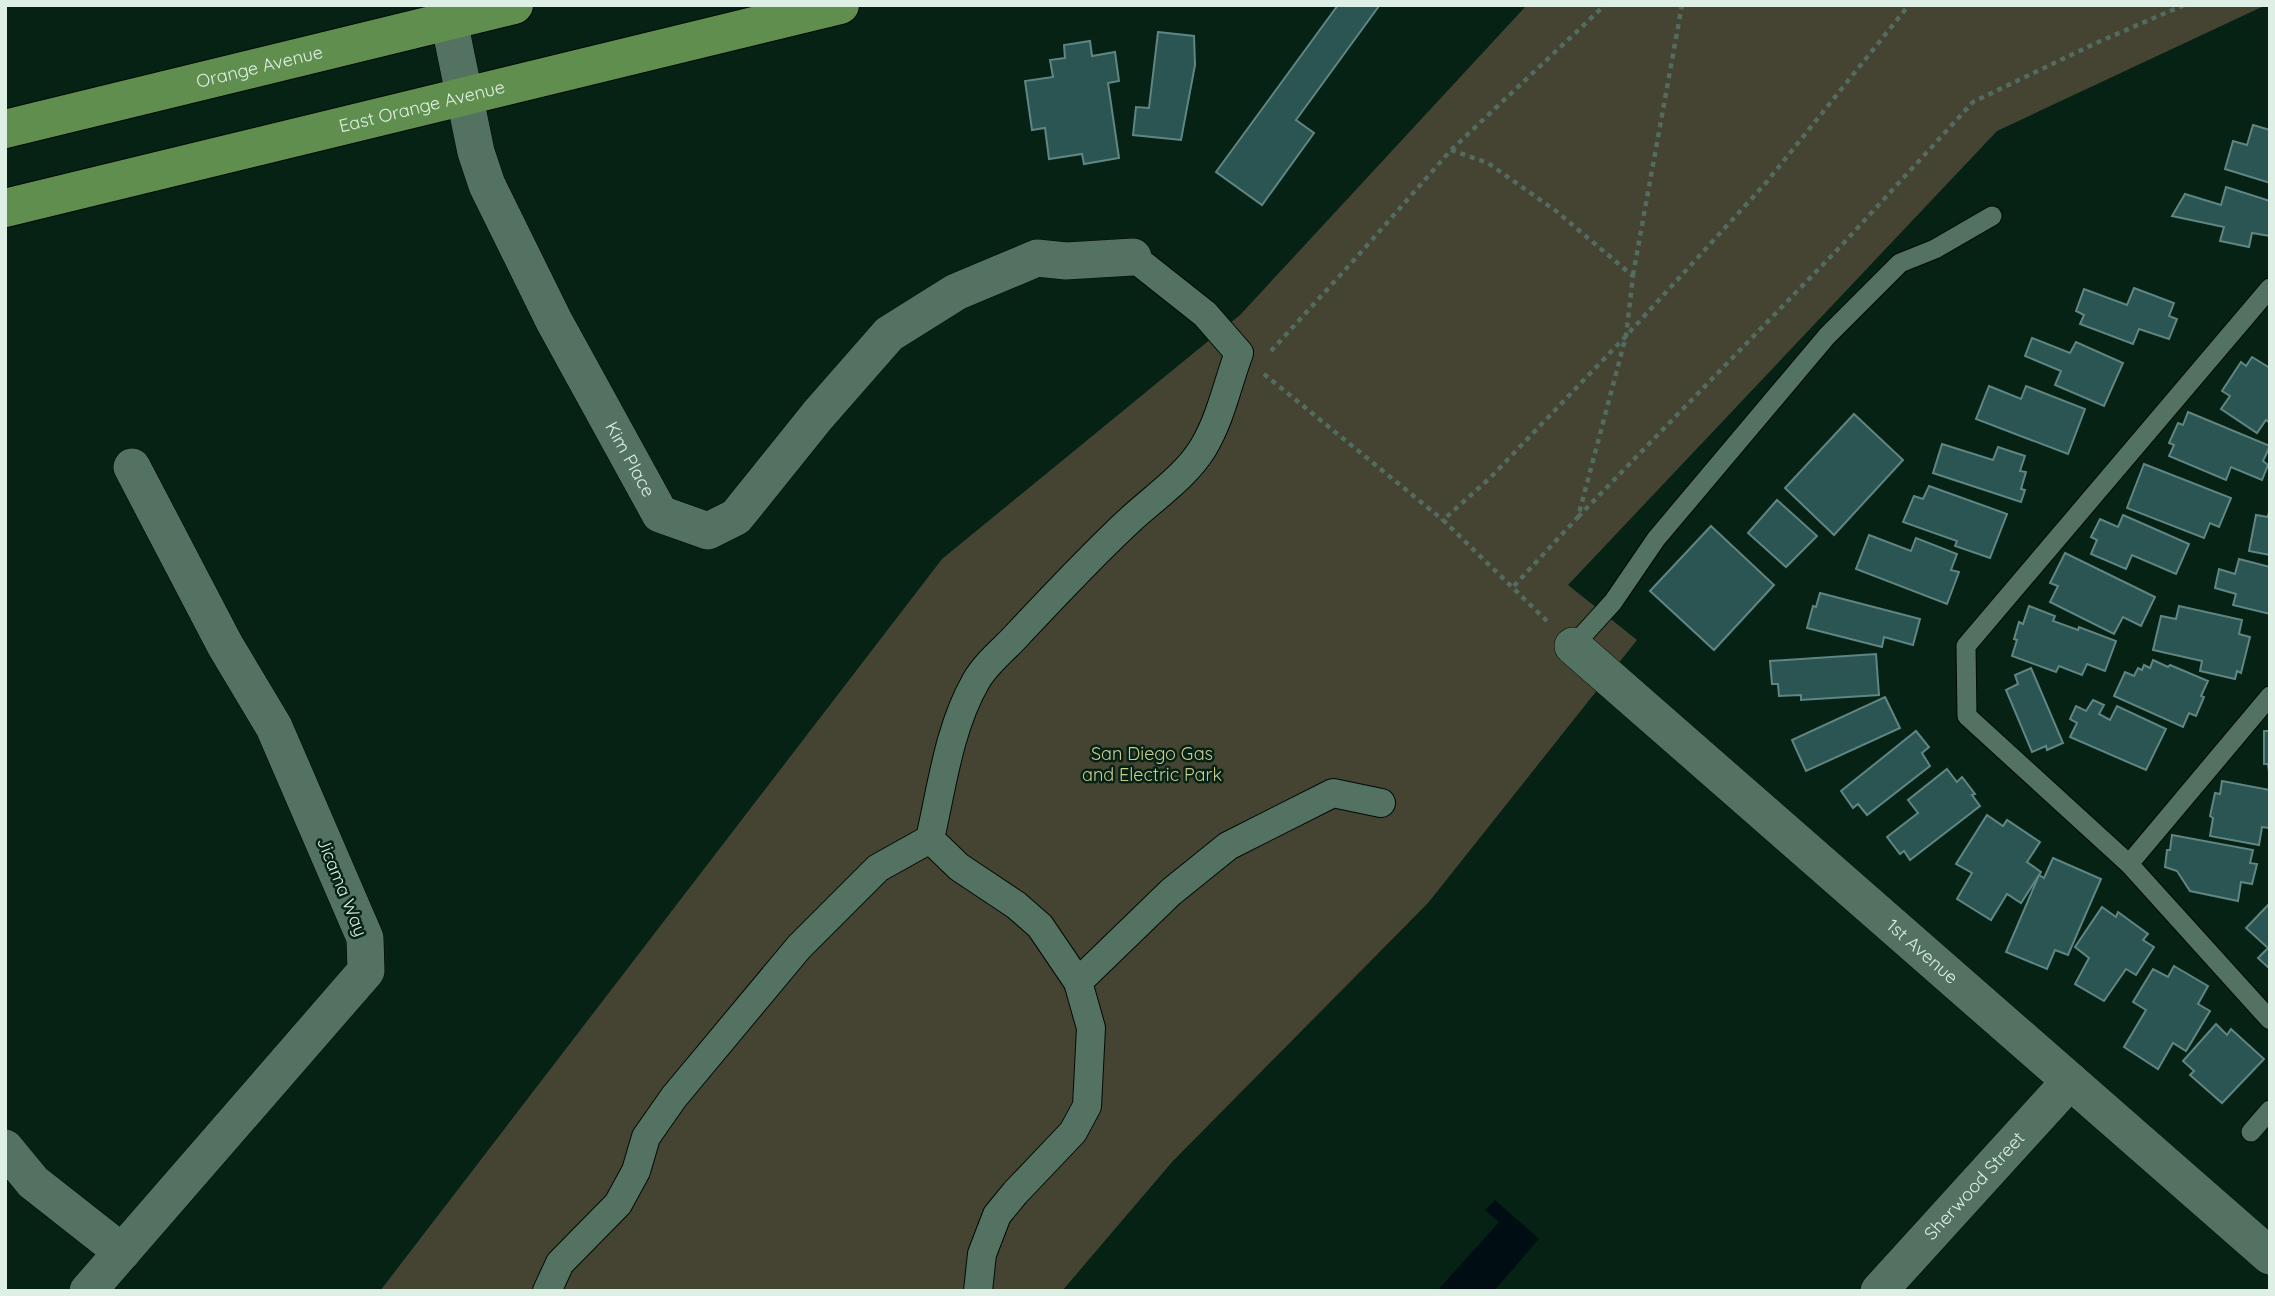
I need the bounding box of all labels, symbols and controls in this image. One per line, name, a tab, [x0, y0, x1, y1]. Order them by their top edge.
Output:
street label: Orange Avenue	[194, 40, 325, 93]
street label: East Orange Avenue	[336, 75, 507, 137]
street label: Kim Place	[600, 417, 660, 501]
park label: San Diego Gas and Electric Park	[1082, 742, 1222, 786]
street label: Jicama Way	[312, 834, 373, 940]
street label: 1st Avenue	[1882, 914, 1963, 989]
street label: Sherwood Street	[1919, 1127, 2029, 1245]

